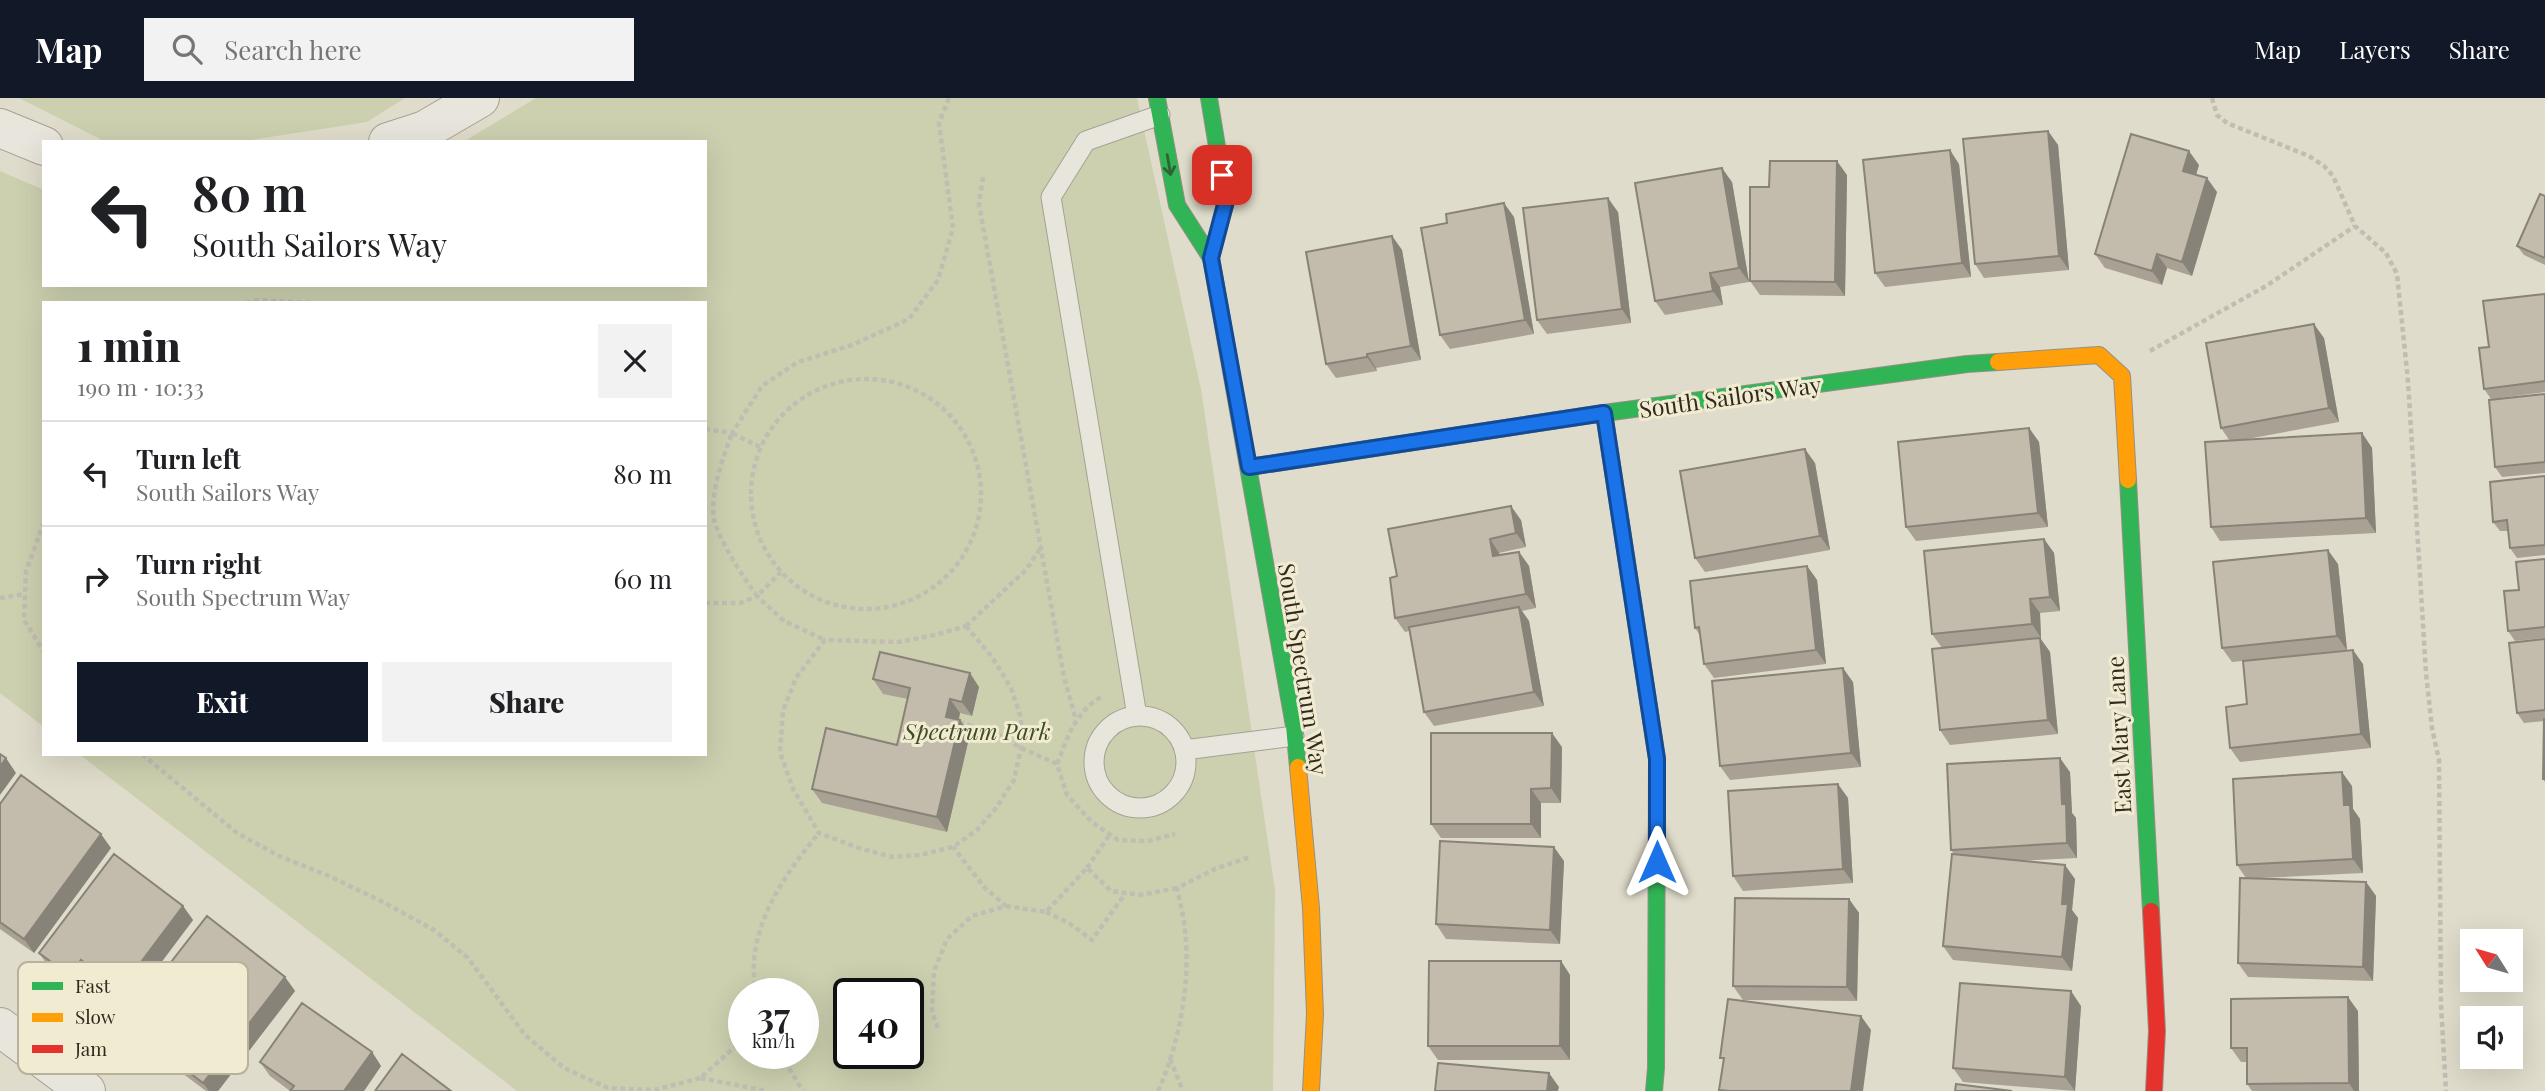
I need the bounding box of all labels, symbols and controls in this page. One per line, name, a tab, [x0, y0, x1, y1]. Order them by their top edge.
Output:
search box	[144, 18, 634, 81]
text: Map	[35, 27, 102, 71]
icon: search	[168, 30, 206, 68]
text: Search here	[224, 32, 362, 67]
text: Map	[2255, 33, 2301, 65]
text: Layers	[2339, 33, 2411, 65]
text: Share	[2449, 33, 2510, 65]
pin	[1192, 145, 1252, 205]
one-way arrow	[1163, 153, 1177, 176]
icon: arrive	[1203, 156, 1241, 194]
text: 80 m	[192, 159, 307, 224]
icon: left	[77, 168, 168, 259]
text: South Sailors Way	[192, 222, 447, 265]
text: 1 min	[77, 317, 181, 373]
button: close	[598, 324, 672, 398]
street label: South Sailors Way	[1637, 368, 1823, 424]
text: 190 m · 10:33	[77, 371, 204, 402]
text: Turn left	[136, 441, 241, 476]
icon: left	[77, 455, 115, 493]
text: 80 m	[613, 456, 672, 491]
text: South Sailors Way	[136, 476, 319, 507]
text: Turn right	[136, 546, 262, 581]
icon: right	[77, 560, 115, 598]
text: 60 m	[613, 561, 672, 596]
street label: South Spectrum Way	[1272, 561, 1336, 778]
text: South Spectrum Way	[136, 581, 350, 612]
street label: East Mary Lane	[2098, 655, 2138, 815]
button: Exit	[77, 662, 368, 742]
button: Share	[382, 662, 672, 742]
park label: Spectrum Park	[903, 715, 1051, 746]
position arrow	[1620, 825, 1694, 899]
north arrow	[2460, 929, 2524, 992]
map controls	[2460, 929, 2523, 1069]
legend	[18, 962, 248, 1074]
text: Fast	[75, 972, 111, 998]
speed limit sign: 40	[833, 978, 924, 1069]
text: 37	[757, 991, 790, 1038]
text: Slow	[75, 1003, 116, 1029]
button: sound	[2460, 1006, 2523, 1069]
text: km/h	[752, 1029, 795, 1053]
text: Jam	[74, 1035, 107, 1061]

